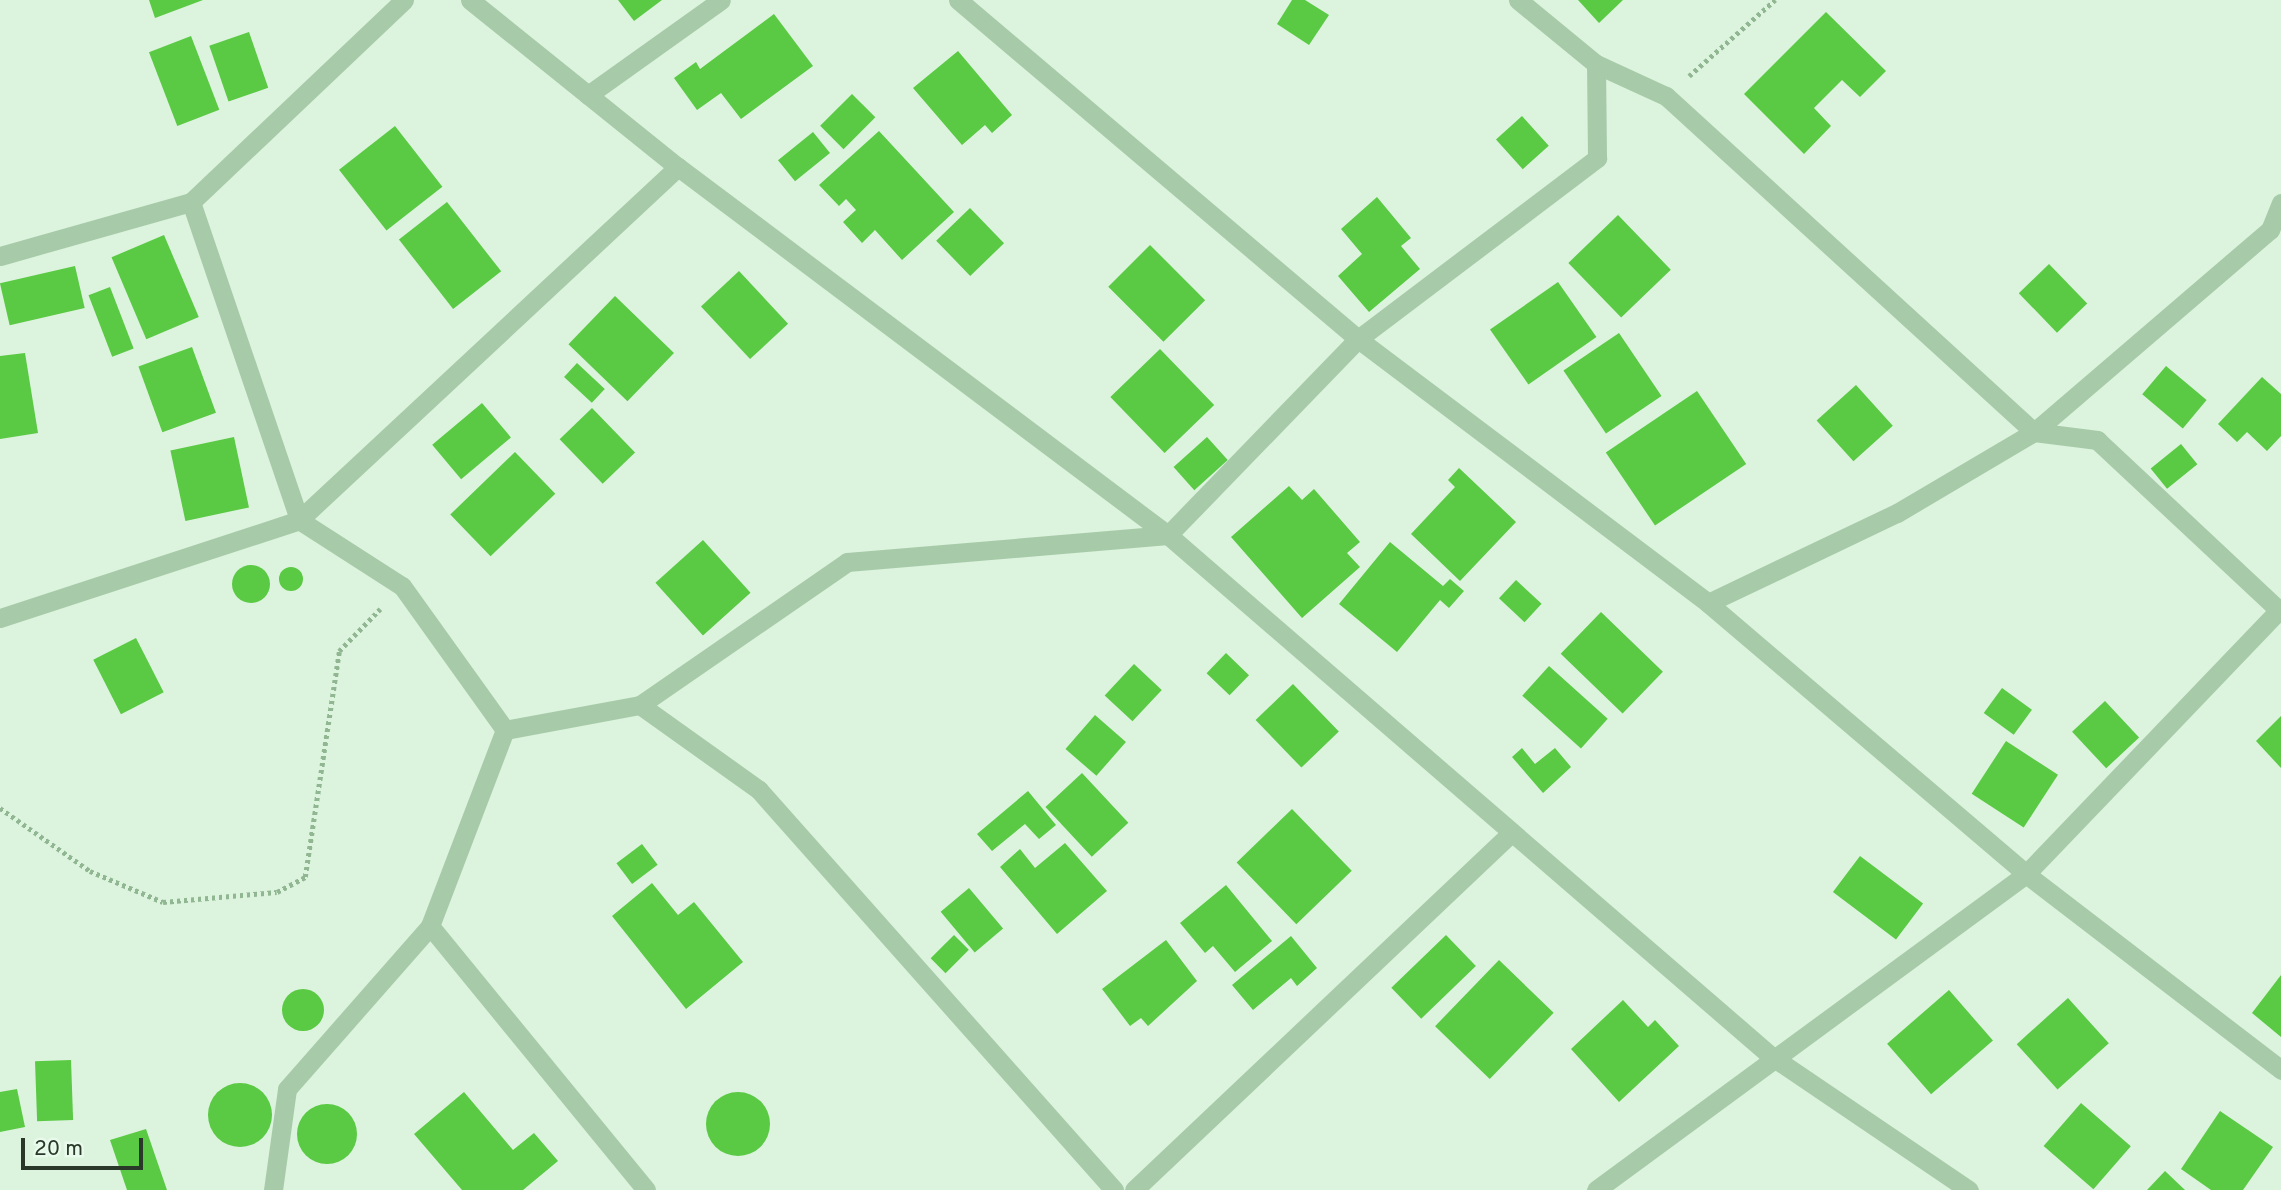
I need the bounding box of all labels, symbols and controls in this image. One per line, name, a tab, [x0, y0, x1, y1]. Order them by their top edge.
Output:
scale bar	[24, 1124, 147, 1168]
text: 20 m	[34, 1136, 83, 1163]

